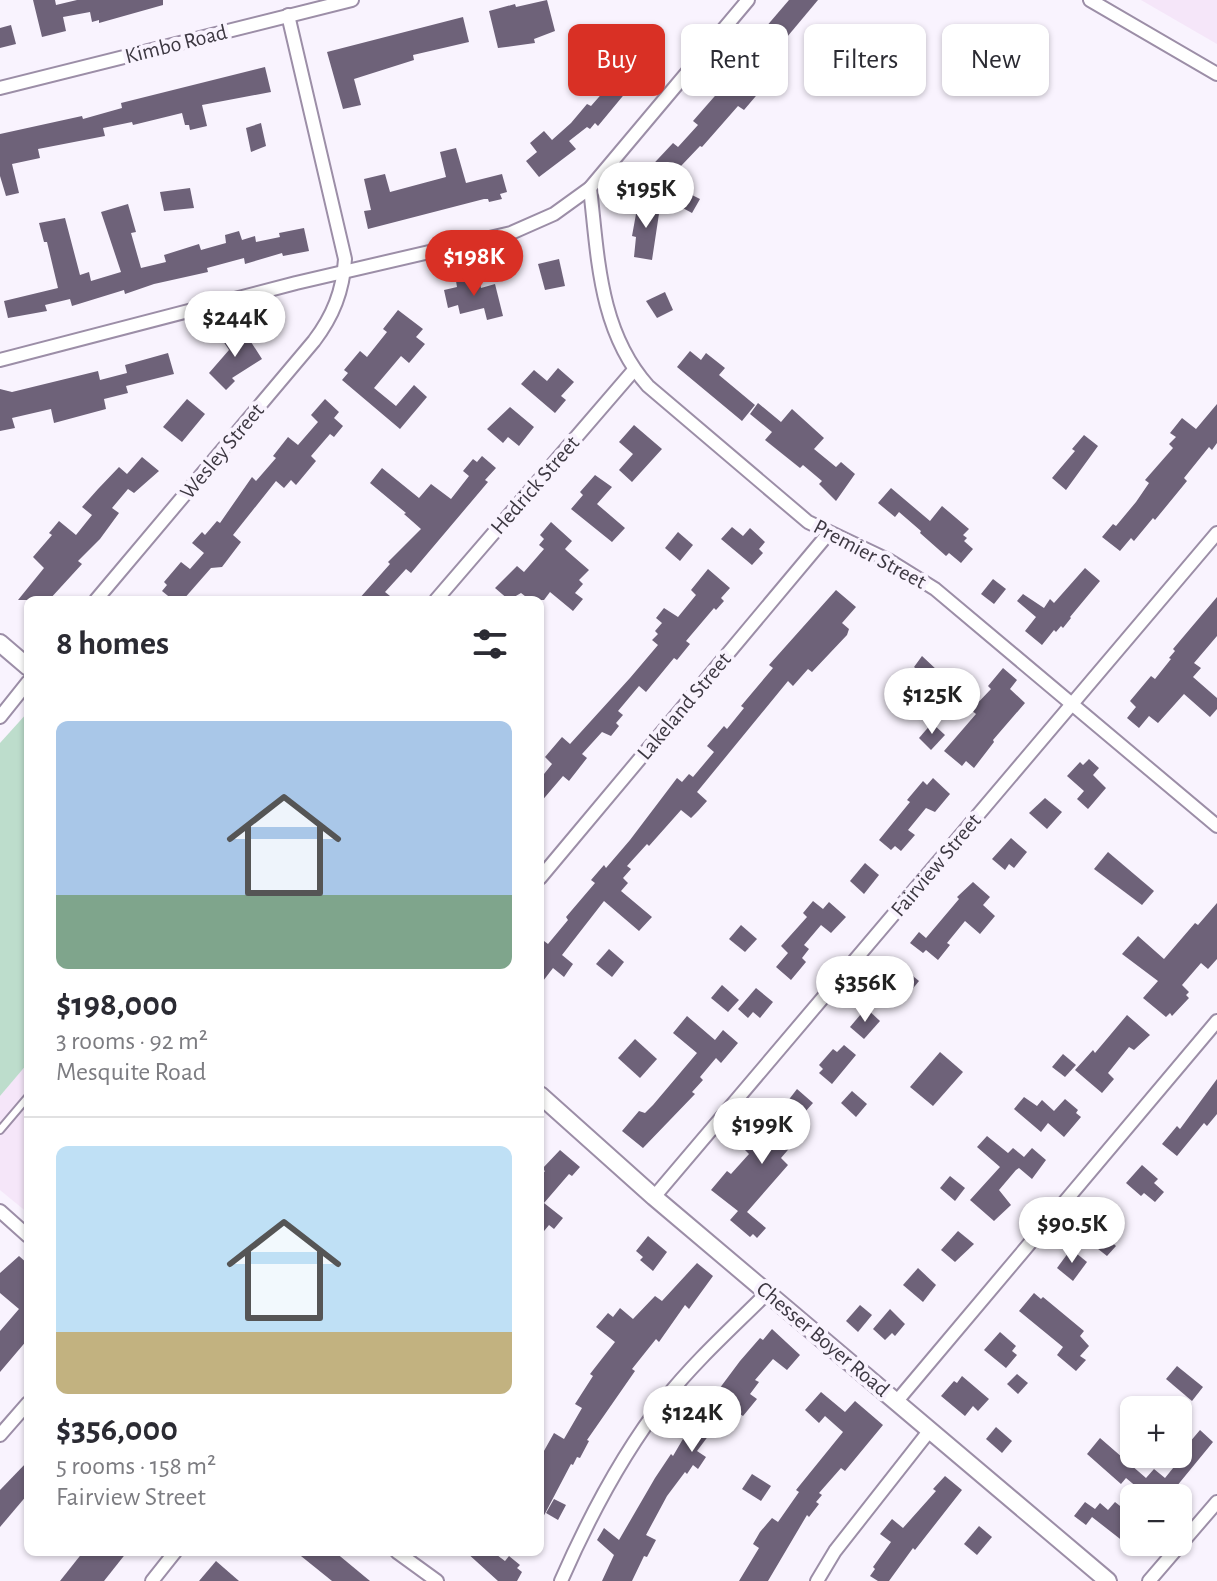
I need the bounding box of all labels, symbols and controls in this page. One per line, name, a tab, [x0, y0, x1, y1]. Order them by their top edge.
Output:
street label: Kimbo Road	[123, 21, 229, 67]
chip: Buy	[568, 24, 665, 96]
chip: Rent	[681, 24, 788, 96]
chip: Filters	[804, 24, 926, 96]
chip: New	[942, 24, 1049, 96]
pin: $195K	[590, 162, 702, 230]
text: $195K	[616, 175, 676, 201]
pin: $198K	[418, 230, 530, 298]
text: $198K	[443, 243, 505, 269]
pin: $244K	[179, 291, 291, 359]
text: $244K	[202, 304, 268, 330]
street label: Wesley Street	[176, 399, 268, 503]
street label: Hedrick Street	[487, 432, 583, 538]
street label: Premier Street	[810, 515, 930, 593]
icon: filters	[468, 622, 512, 666]
text: 8 homes	[56, 627, 169, 661]
street label: Lakeland Street	[633, 648, 735, 764]
pin: $125K	[876, 668, 988, 736]
text: $125K	[902, 681, 962, 707]
icon: home	[212, 773, 356, 917]
street label: Fairview Street	[887, 809, 985, 921]
pin: $356K	[809, 956, 921, 1024]
text: $356K	[834, 969, 896, 995]
text: $198,000	[56, 988, 178, 1022]
text: 3 rooms · 92 m²	[56, 1028, 208, 1054]
text: Mesquite Road	[56, 1059, 206, 1085]
pin: $199K	[706, 1098, 818, 1166]
text: $199K	[731, 1111, 793, 1137]
pin: $90.5K	[1007, 1197, 1137, 1265]
icon: home	[212, 1198, 356, 1342]
text: $90.5K	[1037, 1210, 1107, 1236]
street label: Chesser Boyer Road	[752, 1277, 894, 1401]
pin: $124K	[636, 1386, 748, 1454]
map controls	[1120, 1396, 1192, 1556]
button: +	[1120, 1396, 1192, 1468]
text: $124K	[661, 1399, 723, 1425]
text: $356,000	[56, 1413, 178, 1447]
text: 5 rooms · 158 m²	[56, 1453, 216, 1479]
text: Fairview Street	[56, 1484, 206, 1510]
button: −	[1120, 1484, 1192, 1556]

